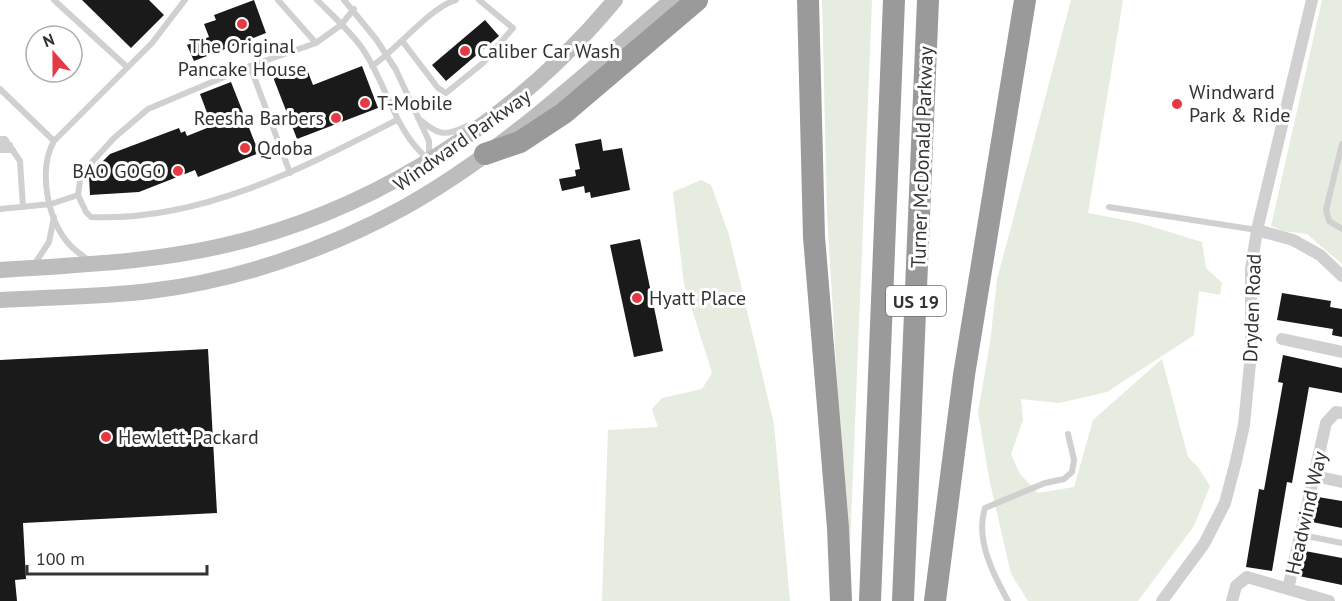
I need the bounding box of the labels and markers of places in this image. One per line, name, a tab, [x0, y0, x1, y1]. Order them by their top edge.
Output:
marker: The Original Pancake House	[235, 17, 249, 31]
place label: The Original Pancake House	[178, 33, 306, 82]
place label: Caliber Car Wash	[477, 38, 620, 64]
marker: Caliber Car Wash	[458, 44, 472, 58]
place label: Windward Park & Ride	[1189, 79, 1290, 128]
place label: T-Mobile	[377, 90, 452, 116]
marker: T-Mobile	[358, 96, 372, 110]
marker: Windward Park & Ride	[1170, 97, 1184, 111]
place label: Reesha Barbers	[194, 105, 324, 131]
marker: Reesha Barbers	[329, 111, 343, 125]
place label: Qdoba	[257, 135, 313, 161]
marker: Qdoba	[238, 141, 252, 155]
place label: BAO GOGO	[72, 158, 166, 184]
marker: BAO GOGO	[171, 164, 185, 178]
place label: Hyatt Place	[649, 285, 746, 311]
marker: Hyatt Place	[630, 291, 644, 305]
place label: Hewlett-Packard	[118, 424, 259, 450]
marker: Hewlett-Packard	[99, 430, 113, 444]

